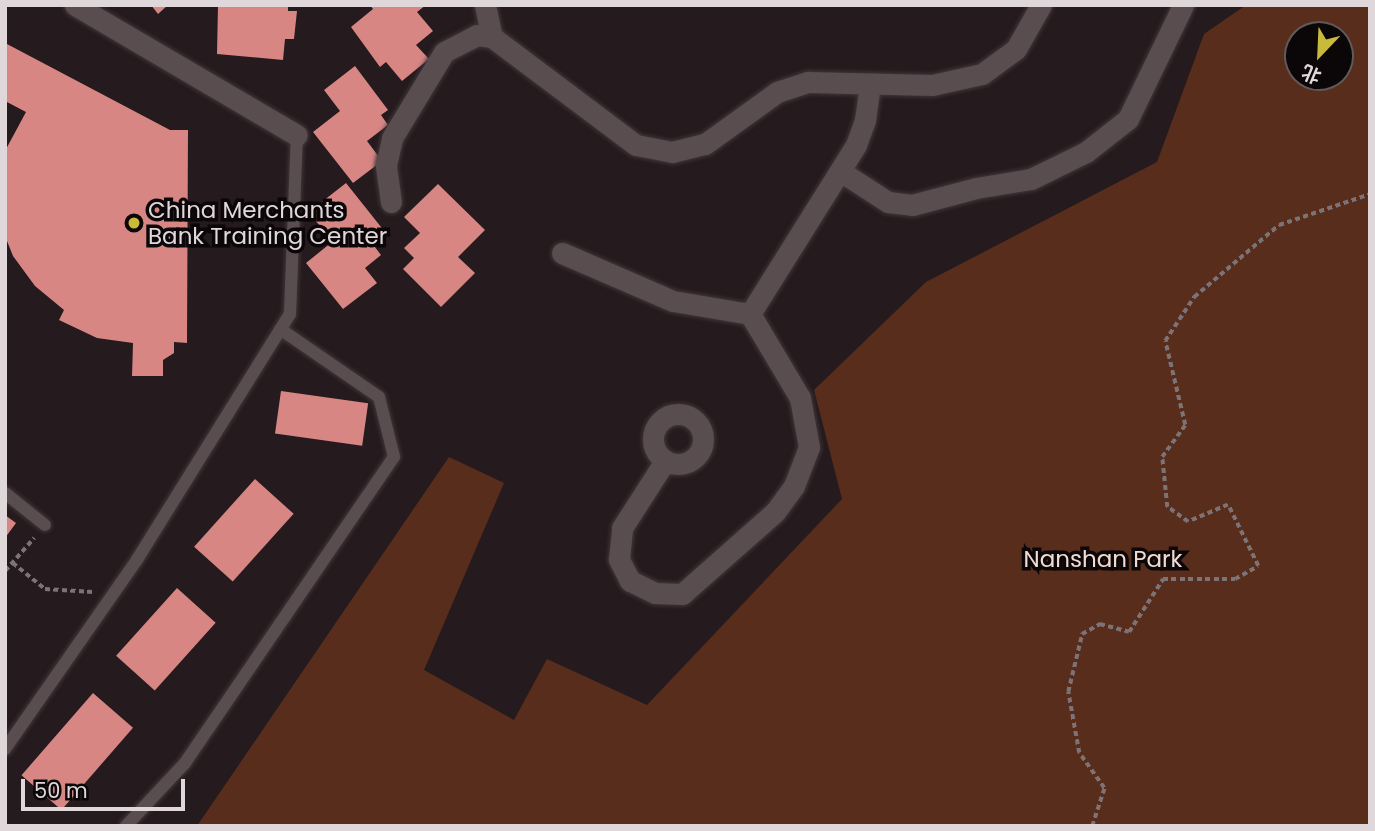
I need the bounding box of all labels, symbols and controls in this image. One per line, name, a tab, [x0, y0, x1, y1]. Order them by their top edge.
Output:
north arrow	[1284, 21, 1354, 91]
text: 北	[1297, 58, 1325, 90]
place label: China Merchants Bank Training Center	[148, 196, 387, 250]
marker: China Merchants Bank Training Center	[126, 215, 142, 231]
park label: Nanshan Park	[1024, 545, 1182, 573]
scale bar	[24, 764, 189, 808]
text: 50 m	[34, 776, 88, 805]

